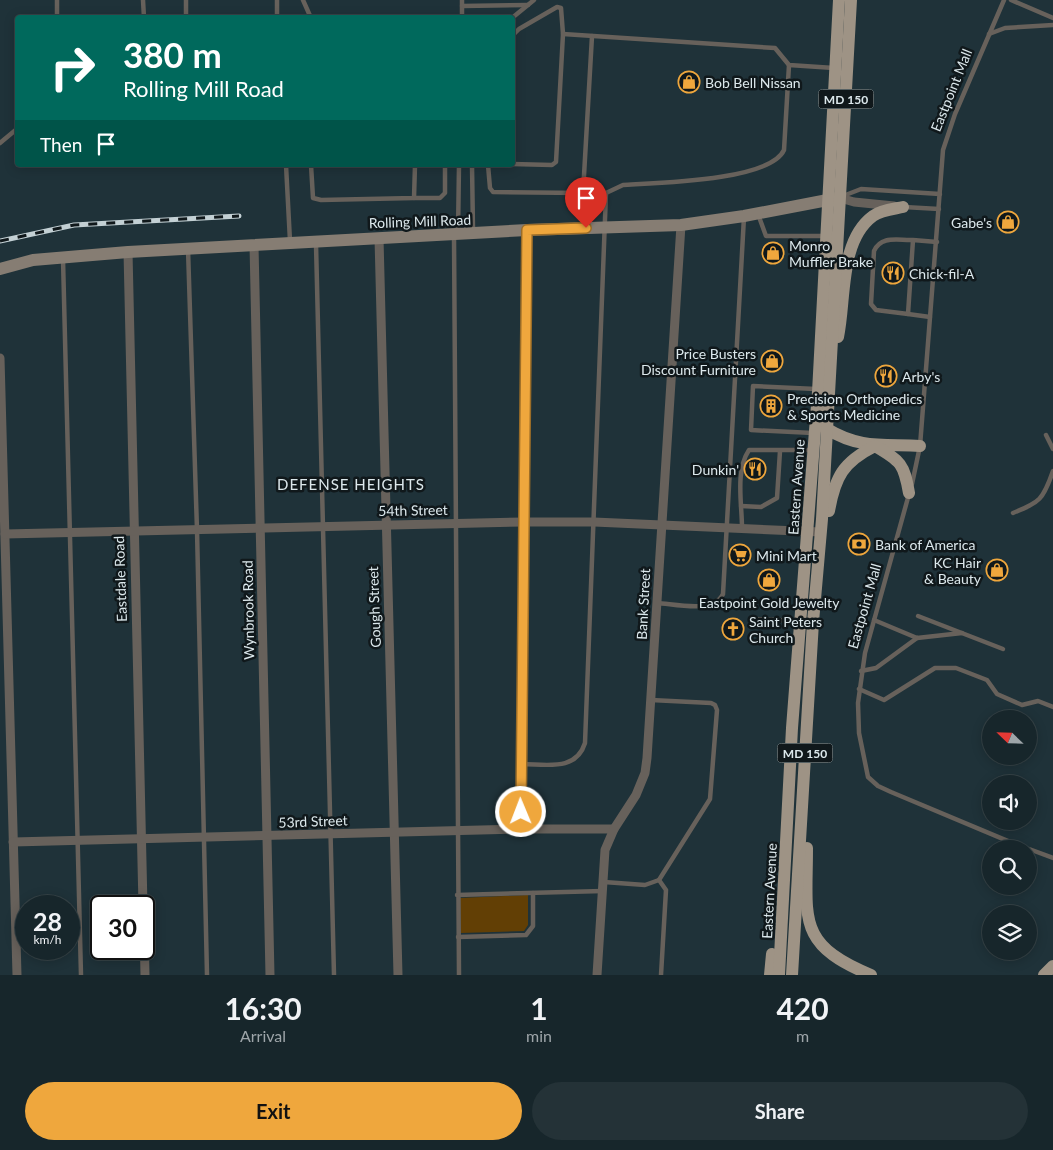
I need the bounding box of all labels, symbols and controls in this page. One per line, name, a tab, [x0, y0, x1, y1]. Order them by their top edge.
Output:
text: 380 m	[123, 33, 222, 75]
icon: right	[40, 35, 105, 100]
street label: Eastpoint Mall	[927, 46, 975, 134]
shop icon: Bob Bell Nissan	[677, 70, 701, 94]
place label: Bob Bell Nissan	[705, 74, 801, 91]
text: Rolling Mill Road	[123, 75, 284, 102]
road number: MD 150	[818, 90, 874, 108]
icon: arrive	[92, 130, 120, 158]
text: Then	[40, 133, 82, 156]
pin	[565, 177, 607, 228]
icon: arrive	[572, 184, 600, 212]
shop icon: Gabe's	[996, 210, 1020, 234]
street label: Rolling Mill Road	[369, 211, 471, 231]
place label: Gabe's	[951, 214, 992, 231]
place label: Monro Muffler Brake	[789, 237, 873, 270]
shop icon: Monro Muffler Brake	[761, 241, 785, 265]
restaurant icon: Chick-fil-A	[881, 261, 905, 285]
place label: Chick-fil-A	[909, 265, 975, 282]
place label: Price Busters Discount Furniture	[641, 345, 756, 378]
shop icon: Price Busters Discount Furniture	[760, 349, 784, 373]
restaurant icon: Arby's	[874, 364, 898, 388]
place label: Arby's	[902, 368, 940, 385]
place label: Precision Orthopedics & Sports Medicine	[787, 390, 922, 423]
building icon: Precision Orthopedics & Sports Medicine	[759, 394, 783, 418]
street label: Eastern Avenue	[784, 439, 808, 535]
restaurant icon: Dunkin'	[743, 457, 767, 481]
place label: Dunkin'	[692, 461, 739, 478]
district label: DEFENSE HEIGHTS	[277, 475, 425, 493]
street label: 54th Street	[378, 501, 448, 519]
bank icon: Bank of America	[847, 532, 871, 556]
street label: Eastdale Road	[110, 536, 130, 622]
place label: Bank of America	[875, 536, 975, 553]
supermarket icon: Mini Mart	[728, 543, 752, 567]
place label: Mini Mart	[756, 547, 817, 564]
place label: KC Hair & Beauty	[924, 554, 982, 587]
shop icon: KC Hair & Beauty	[985, 558, 1009, 582]
street label: Wynbrook Road	[239, 560, 257, 660]
street label: Eastpoint Mall	[844, 561, 884, 651]
street label: Gough Street	[364, 566, 384, 648]
street label: Bank Street	[633, 568, 653, 640]
shop icon: Eastpoint Gold Jewelty	[757, 568, 781, 592]
place label: Eastpoint Gold Jewelty	[699, 594, 840, 611]
place label: Saint Peters Church	[749, 613, 822, 646]
church icon: Saint Peters Church	[721, 617, 745, 641]
north arrow	[982, 710, 1038, 765]
map controls	[982, 710, 1037, 960]
road number: MD 150	[778, 744, 832, 762]
button: sound	[982, 775, 1037, 830]
position arrow	[494, 785, 546, 837]
street label: 53rd Street	[278, 811, 348, 831]
button: search	[982, 840, 1037, 895]
street label: Eastern Avenue	[758, 843, 780, 939]
speed limit sign: 30	[90, 895, 155, 960]
button: layers	[982, 905, 1037, 960]
text: 28	[33, 906, 62, 936]
text: km/h	[33, 932, 62, 947]
text: 16:30	[224, 990, 302, 1026]
text: 1	[530, 990, 548, 1026]
text: 420	[776, 990, 829, 1026]
text: Arrival	[240, 1026, 286, 1045]
text: min	[526, 1026, 552, 1045]
text: m	[796, 1026, 809, 1045]
button: Exit	[25, 1082, 522, 1140]
button: Share	[532, 1082, 1028, 1140]

